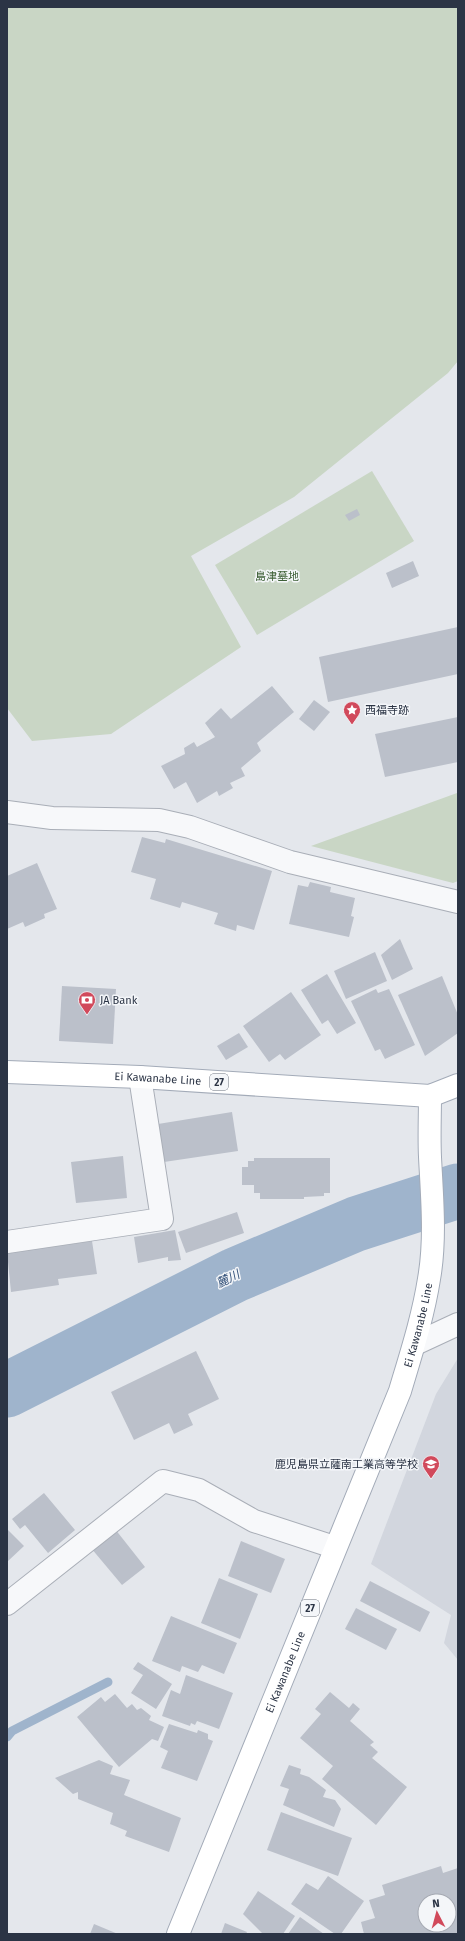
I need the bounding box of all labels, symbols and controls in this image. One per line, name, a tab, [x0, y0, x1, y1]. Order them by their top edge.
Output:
park label: 島津墓地	[255, 570, 299, 583]
place icon: 西福寺跡	[342, 700, 362, 725]
place label: 西福寺跡	[365, 704, 409, 717]
bank icon: JA Bank	[77, 990, 97, 1015]
place label: JA Bank	[100, 994, 138, 1007]
street label: Ei Kawanabe Line	[114, 1070, 202, 1088]
road number: 27	[210, 1074, 228, 1090]
water label: 麓川	[214, 1267, 244, 1291]
street label: Ei Kawanabe Line	[401, 1282, 435, 1369]
school or university icon: 鹿児島県立薩南工業高等学校	[421, 1454, 441, 1479]
place label: 鹿児島県立薩南工業高等学校	[275, 1458, 418, 1471]
road number: 27	[301, 1600, 319, 1616]
street label: Ei Kawanabe Line	[263, 1630, 308, 1715]
north arrow	[417, 1893, 457, 1933]
text: N	[432, 1897, 440, 1910]

